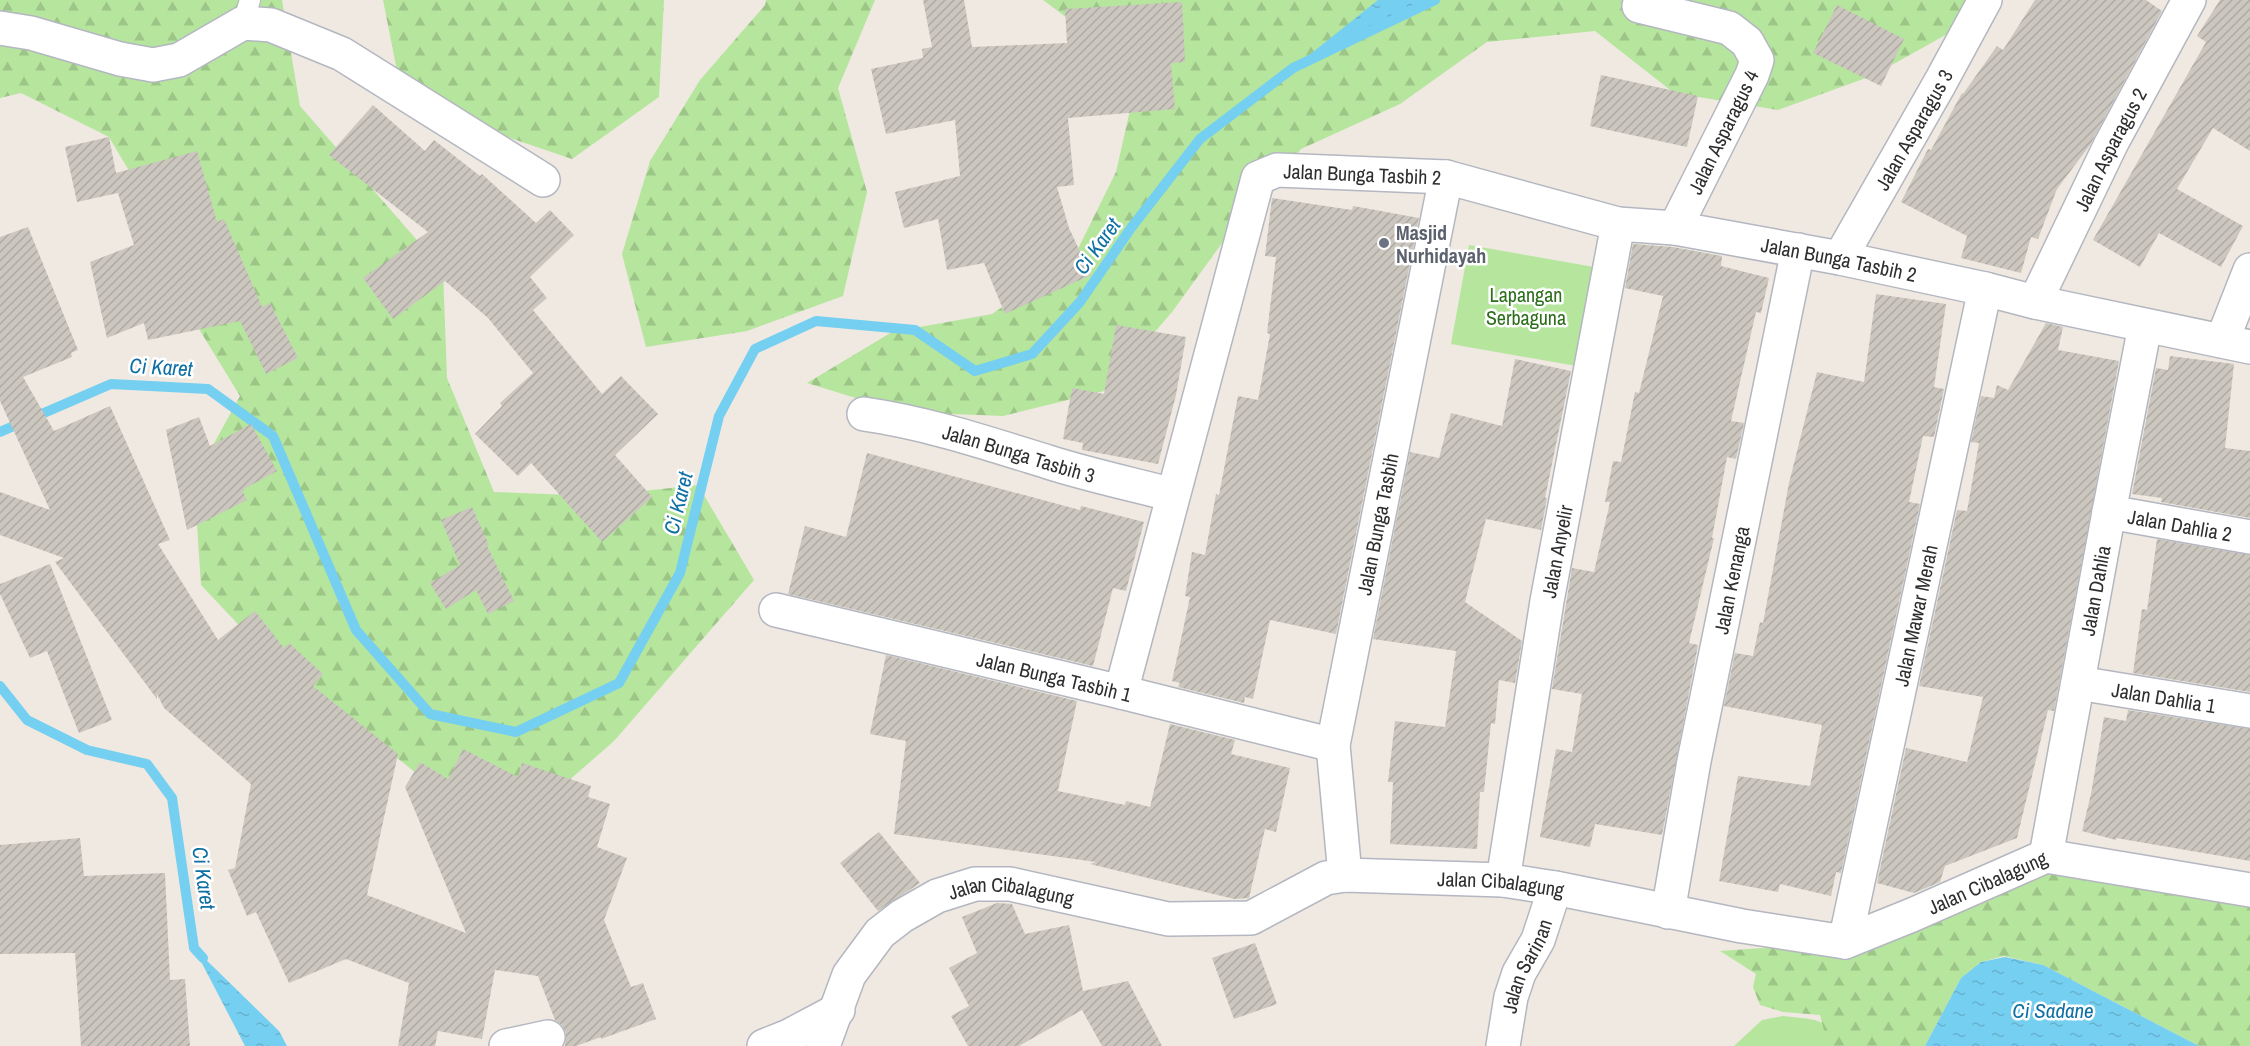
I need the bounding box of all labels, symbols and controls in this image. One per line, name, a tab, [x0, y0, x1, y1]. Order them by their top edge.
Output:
street label: Jalan Asparagus 3	[1868, 64, 1959, 195]
street label: Jalan Asparagus 4	[1681, 65, 1765, 199]
street label: Jalan Asparagus 2	[2067, 83, 2152, 215]
street label: Jalan Bunga Tasbih 2	[1283, 157, 1442, 190]
water label: Ci Karet	[1067, 211, 1128, 280]
place label: Masjid Nurhidayah	[1396, 219, 1486, 269]
street label: Jalan Bunga Tasbih 2	[1759, 230, 1919, 288]
marker: Masjid Nurhidayah	[1377, 236, 1391, 250]
park label: Lapangan Serbaguna	[1486, 281, 1566, 331]
water label: Ci Karet	[129, 351, 195, 383]
street label: Jalan Bunga Tasbih 3	[940, 418, 1098, 488]
street label: Jalan Bunga Tasbih	[1350, 451, 1404, 597]
water label: Ci Karet	[656, 468, 700, 537]
street label: Jalan Anyelir	[1534, 502, 1578, 600]
street label: Jalan Dahlia 2	[2126, 502, 2234, 547]
street label: Jalan Kenanga	[1707, 524, 1755, 636]
street label: Jalan Mawar Merah	[1887, 542, 1943, 689]
street label: Jalan Dahlia	[2073, 543, 2116, 638]
street label: Jalan Bunga Tasbih 1	[974, 645, 1134, 708]
street label: Jalan Dahlia 1	[2110, 675, 2218, 719]
street label: Jalan Cibalagung	[1923, 844, 2051, 920]
water label: Ci Karet	[185, 845, 223, 912]
street label: Jalan Cibalagung	[1437, 864, 1567, 903]
street label: Jalan Cibalagung	[945, 870, 1076, 911]
street label: Jalan Sarinan	[1495, 915, 1558, 1015]
water label: Ci Sadane	[2012, 996, 2094, 1025]

